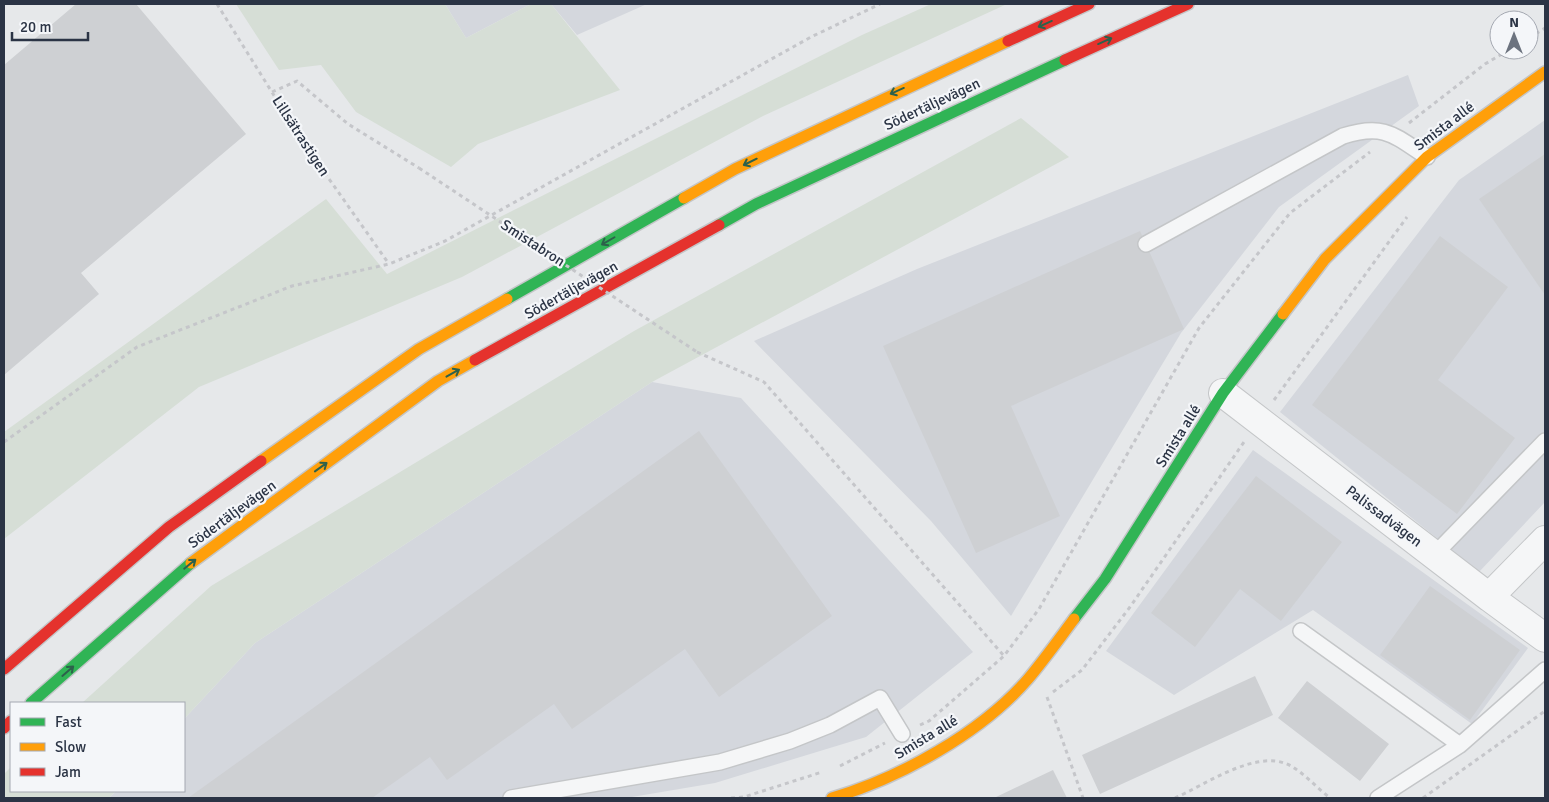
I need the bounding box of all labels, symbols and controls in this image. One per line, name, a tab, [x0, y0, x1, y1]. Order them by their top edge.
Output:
scale bar	[12, 10, 89, 42]
north arrow	[1489, 10, 1539, 60]
text: N	[1509, 14, 1519, 31]
text: 20 m	[20, 18, 51, 36]
one-way arrow	[1038, 20, 1053, 29]
one-way arrow	[1097, 36, 1112, 46]
street label: Södertäljevägen	[881, 74, 983, 134]
one-way arrow	[890, 87, 905, 97]
street label: Lillsätrastigen	[268, 92, 334, 180]
street label: Smista allé	[1410, 98, 1478, 154]
one-way arrow	[743, 157, 758, 167]
street label: Smistabron	[498, 216, 568, 270]
one-way arrow	[601, 236, 616, 246]
street label: Södertäljevägen	[521, 257, 621, 323]
one-way arrow	[445, 367, 459, 377]
street label: Smista allé	[1152, 401, 1204, 471]
one-way arrow	[314, 462, 327, 473]
street label: Södertäljevägen	[185, 476, 279, 552]
street label: Palissadvägen	[1342, 482, 1426, 550]
one-way arrow	[184, 559, 197, 570]
one-way arrow	[61, 666, 74, 677]
legend	[10, 702, 185, 792]
street label: Smista allé	[891, 711, 961, 763]
text: Fast	[55, 713, 82, 731]
text: Slow	[55, 738, 86, 756]
text: Jam	[55, 763, 81, 781]

